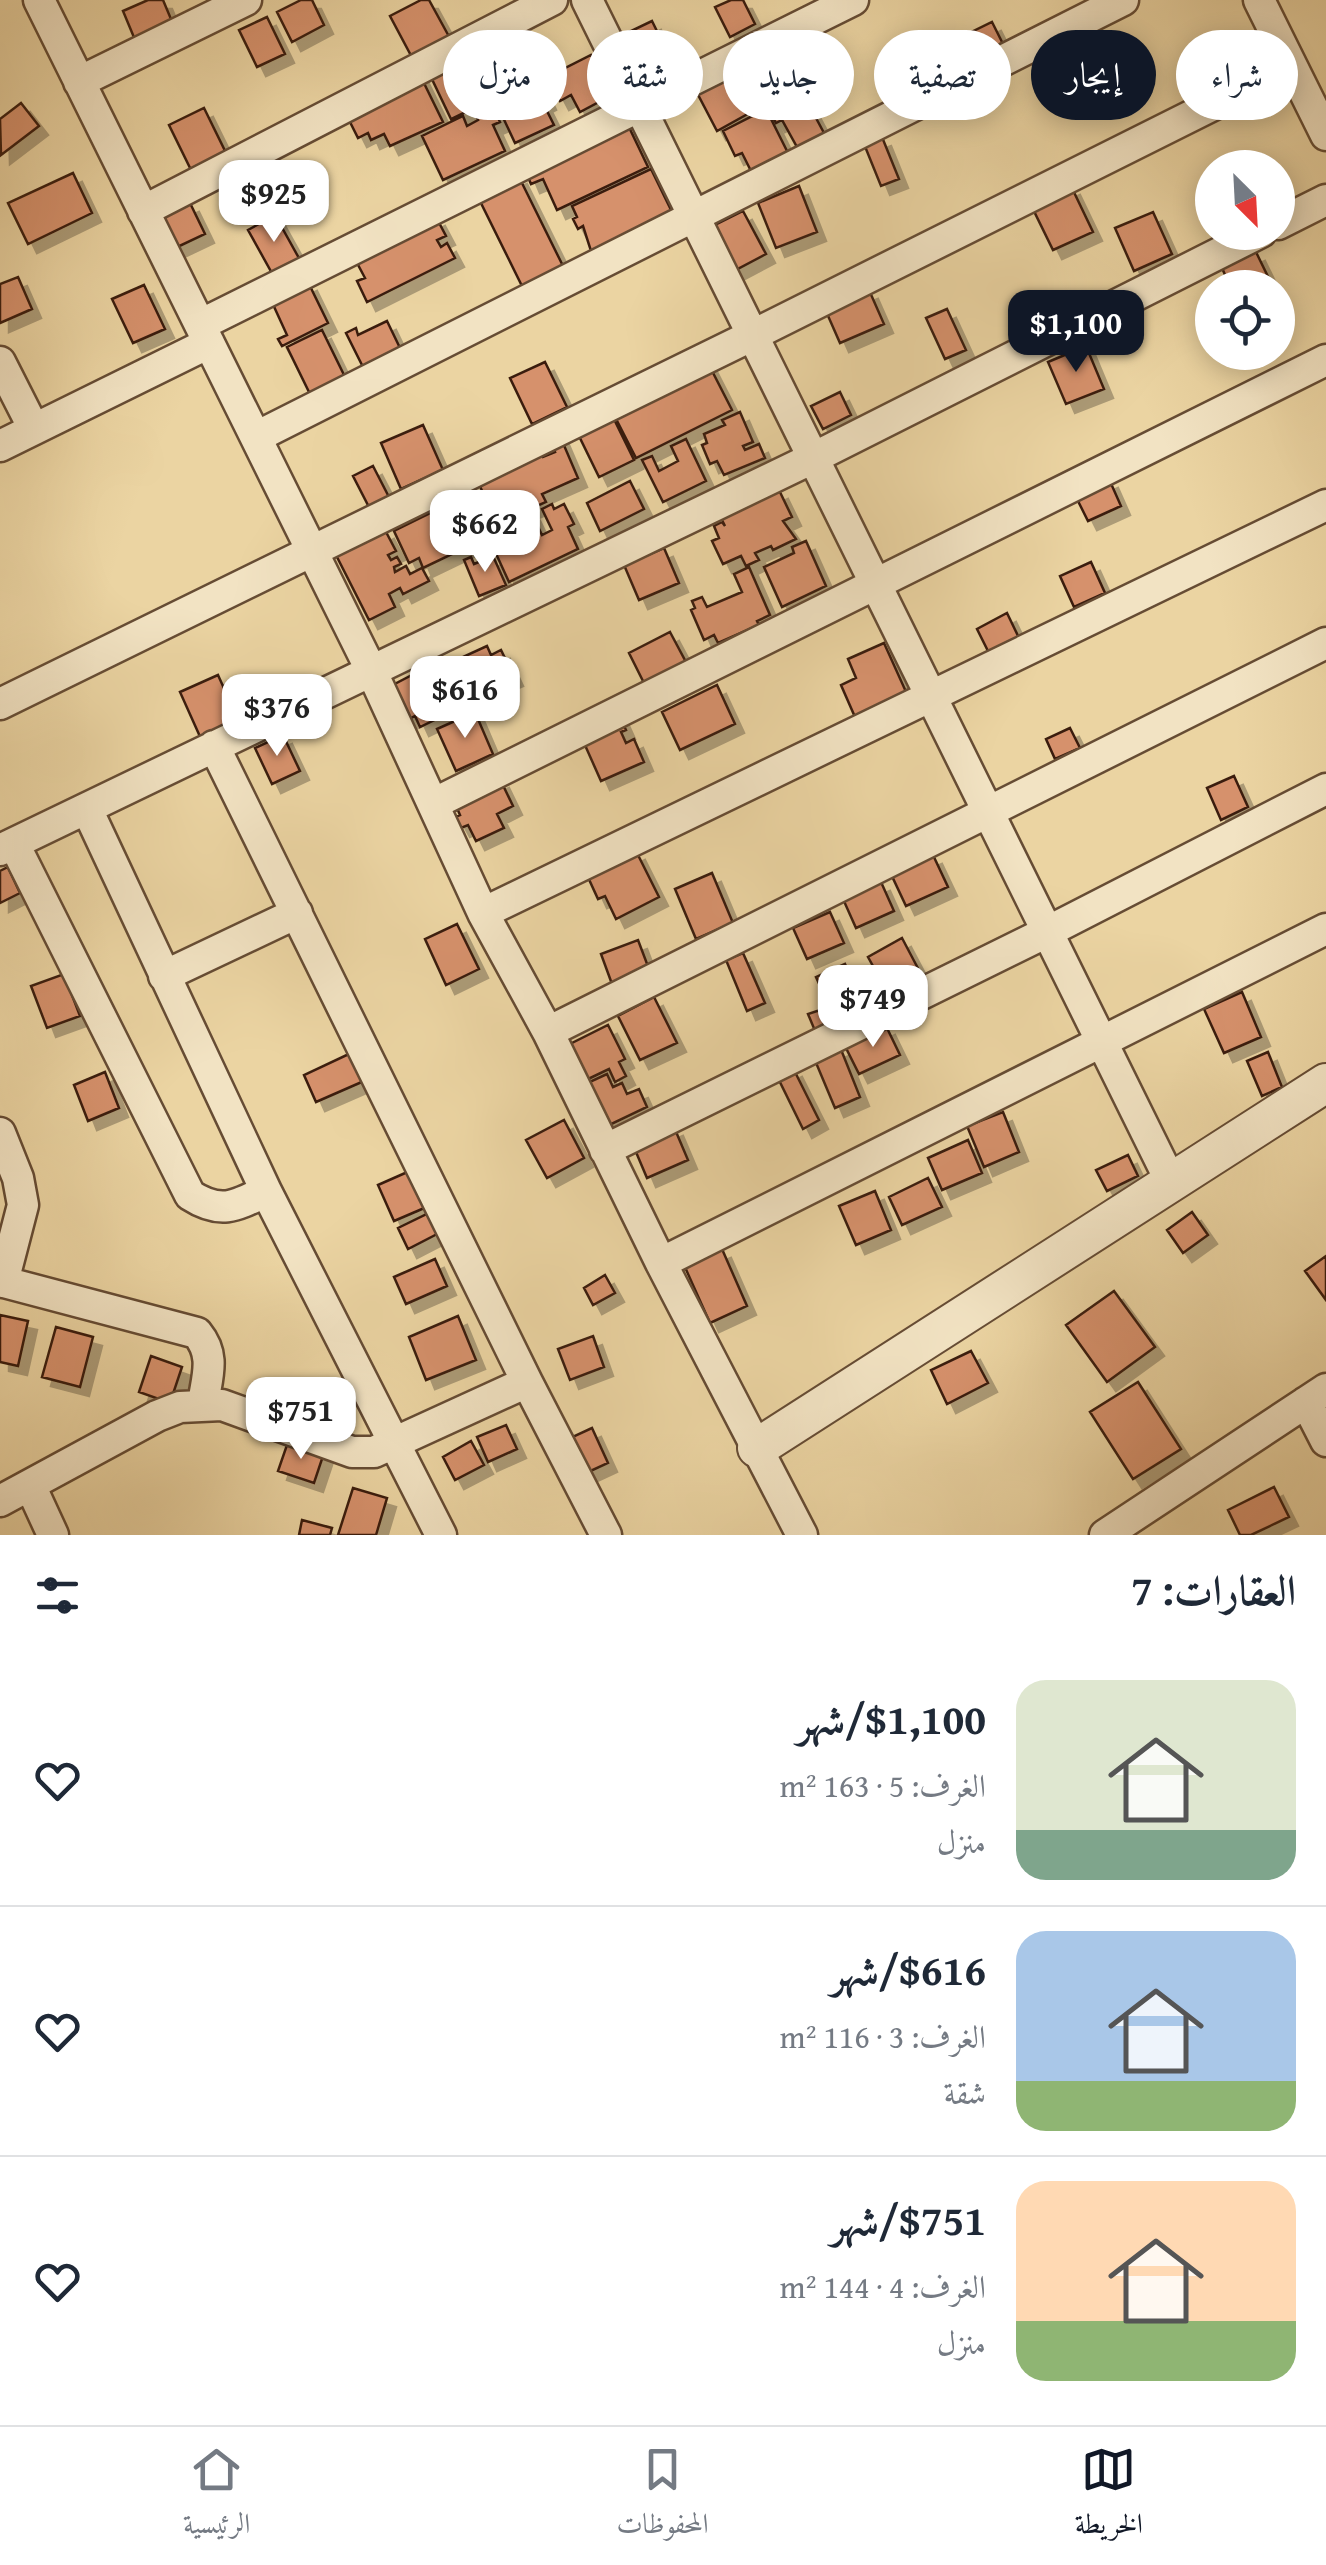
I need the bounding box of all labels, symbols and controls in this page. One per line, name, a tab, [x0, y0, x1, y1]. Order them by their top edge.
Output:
chip: منزل	[443, 30, 567, 120]
chip: شقة	[587, 30, 703, 120]
chip: جديد	[723, 30, 854, 120]
chip: تصفية	[874, 30, 1011, 120]
chip: إيجار	[1031, 30, 1156, 120]
chip: شراء	[1176, 30, 1298, 120]
north arrow	[1195, 150, 1295, 250]
map controls	[1195, 150, 1295, 370]
pin: $925	[215, 160, 333, 245]
text: $925	[241, 169, 307, 216]
button: locate	[1195, 270, 1295, 370]
pin: $1,100	[995, 290, 1157, 375]
text: $1,100	[1030, 299, 1122, 346]
pin: $662	[426, 490, 544, 575]
text: $662	[452, 499, 518, 546]
pin: $616	[406, 656, 524, 741]
text: $616	[432, 665, 498, 712]
pin: $376	[218, 674, 336, 759]
text: $376	[244, 683, 310, 730]
pin: $749	[814, 965, 932, 1050]
text: $749	[840, 974, 906, 1021]
pin: $751	[242, 1377, 360, 1462]
text: $751	[268, 1386, 334, 1433]
text: العقارات: 7	[1131, 1559, 1296, 1620]
icon: filters	[30, 1568, 85, 1623]
text: $1,100/شهر	[797, 1688, 986, 1749]
icon: home	[1096, 1720, 1216, 1840]
icon: heart	[30, 1753, 85, 1808]
text: الغرف: 5 · 163 m²	[779, 1762, 986, 1809]
text: منزل	[937, 1818, 986, 1865]
text: $616/شهر	[831, 1939, 986, 2000]
icon: home	[1096, 1971, 1216, 2091]
icon: heart	[30, 2004, 85, 2059]
text: الغرف: 3 · 116 m²	[779, 2013, 986, 2060]
text: شقة	[944, 2069, 986, 2116]
text: $751/شهر	[831, 2189, 986, 2250]
icon: home	[1096, 2221, 1216, 2341]
icon: heart	[30, 2254, 85, 2309]
text: الغرف: 4 · 144 m²	[779, 2263, 986, 2310]
text: منزل	[937, 2319, 986, 2366]
tab: الرئيسية	[183, 2442, 250, 2551]
tab: المحفوظات	[616, 2442, 709, 2551]
tab: الخريطة	[1075, 2442, 1143, 2551]

